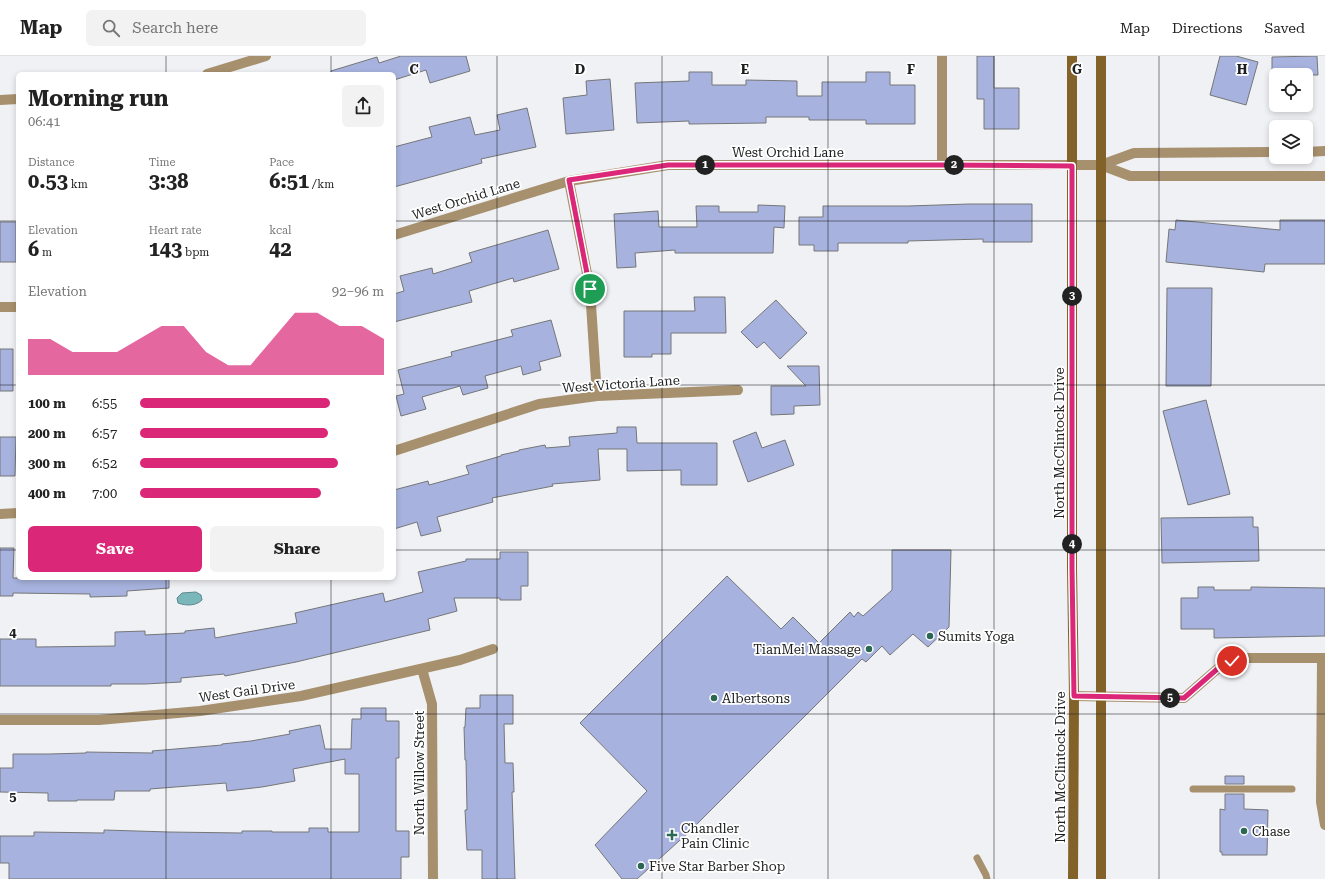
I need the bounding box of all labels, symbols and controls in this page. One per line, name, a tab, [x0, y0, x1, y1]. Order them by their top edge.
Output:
search box	[86, 10, 366, 46]
text: Map	[20, 16, 62, 39]
icon: search	[100, 17, 122, 39]
text: Search here	[132, 19, 218, 37]
text: Map	[1120, 20, 1150, 36]
text: Directions	[1172, 20, 1242, 36]
text: Saved	[1264, 20, 1305, 36]
text: C	[409, 62, 419, 77]
text: D	[575, 62, 585, 77]
text: E	[741, 62, 749, 77]
text: F	[907, 62, 915, 77]
text: G	[1072, 62, 1082, 77]
text: H	[1237, 62, 1248, 77]
map controls	[1269, 68, 1313, 164]
button: locate	[1269, 68, 1313, 112]
button: share	[342, 85, 384, 127]
text: Morning run	[28, 86, 169, 111]
text: 06:41	[28, 114, 60, 129]
button: layers	[1269, 120, 1313, 164]
street label: West Orchid Lane	[732, 145, 844, 160]
pin: 1	[695, 155, 715, 175]
pin: 2	[944, 155, 964, 175]
text: Distance	[28, 156, 75, 169]
text: Time	[149, 156, 176, 169]
text: Pace	[269, 156, 294, 169]
text: 1	[702, 158, 708, 171]
text: 2	[951, 158, 957, 171]
text: 0.53	[28, 169, 68, 193]
text: 3:38	[149, 169, 189, 193]
text: 6:51	[269, 169, 309, 193]
street label: West Orchid Lane	[410, 175, 522, 223]
text: km	[68, 178, 88, 191]
text: /km	[309, 178, 334, 191]
text: Elevation	[28, 224, 78, 237]
text: Heart rate	[149, 224, 202, 237]
text: kcal	[269, 224, 291, 237]
text: 6	[28, 237, 39, 261]
text: 143	[149, 237, 182, 261]
text: 42	[269, 237, 292, 261]
text: m	[39, 246, 52, 259]
text: bpm	[182, 246, 209, 259]
pin	[573, 272, 607, 306]
icon: arrive	[579, 278, 601, 300]
text: Elevation	[28, 284, 87, 299]
text: 92–96 m	[332, 284, 384, 299]
pin: 3	[1062, 286, 1082, 306]
text: 3	[1069, 289, 1075, 302]
street label: North McClintock Drive	[1052, 367, 1067, 519]
street label: West Victoria Lane	[562, 372, 680, 396]
text: 100 m	[28, 396, 66, 411]
text: 6:55	[92, 396, 117, 411]
text: 200 m	[28, 426, 66, 441]
text: 6:57	[92, 426, 117, 441]
text: 300 m	[28, 456, 66, 471]
text: 6:52	[92, 456, 117, 471]
text: 400 m	[28, 486, 66, 501]
text: 7:00	[92, 486, 117, 501]
button: Save	[28, 526, 202, 572]
button: Share	[210, 526, 384, 572]
pin: 4	[1062, 534, 1082, 554]
text: 4	[1069, 537, 1075, 550]
text: 4	[9, 625, 17, 640]
place label: Sumits Yoga	[938, 629, 1015, 644]
marker: Sumits Yoga	[925, 631, 935, 641]
place label: TianMei Massage	[753, 642, 861, 657]
marker: TianMei Massage	[864, 644, 874, 654]
pin	[1215, 644, 1249, 678]
icon: check	[1221, 650, 1243, 672]
street label: West Gail Drive	[198, 677, 296, 705]
pin: 5	[1160, 688, 1180, 708]
place label: Albertsons	[722, 691, 790, 706]
street label: North McClintock Drive	[1053, 691, 1068, 843]
text: 5	[1167, 691, 1173, 704]
marker: Albertsons	[709, 693, 719, 703]
street label: North Willow Street	[412, 710, 427, 835]
text: 5	[9, 789, 17, 804]
place label: Chandler Pain Clinic	[681, 821, 749, 851]
place label: Chase	[1252, 824, 1290, 839]
marker: Chase	[1239, 826, 1249, 836]
marker: Chandler Pain Clinic	[666, 829, 678, 841]
place label: Five Star Barber Shop	[649, 859, 785, 874]
marker: Five Star Barber Shop	[636, 861, 646, 871]

